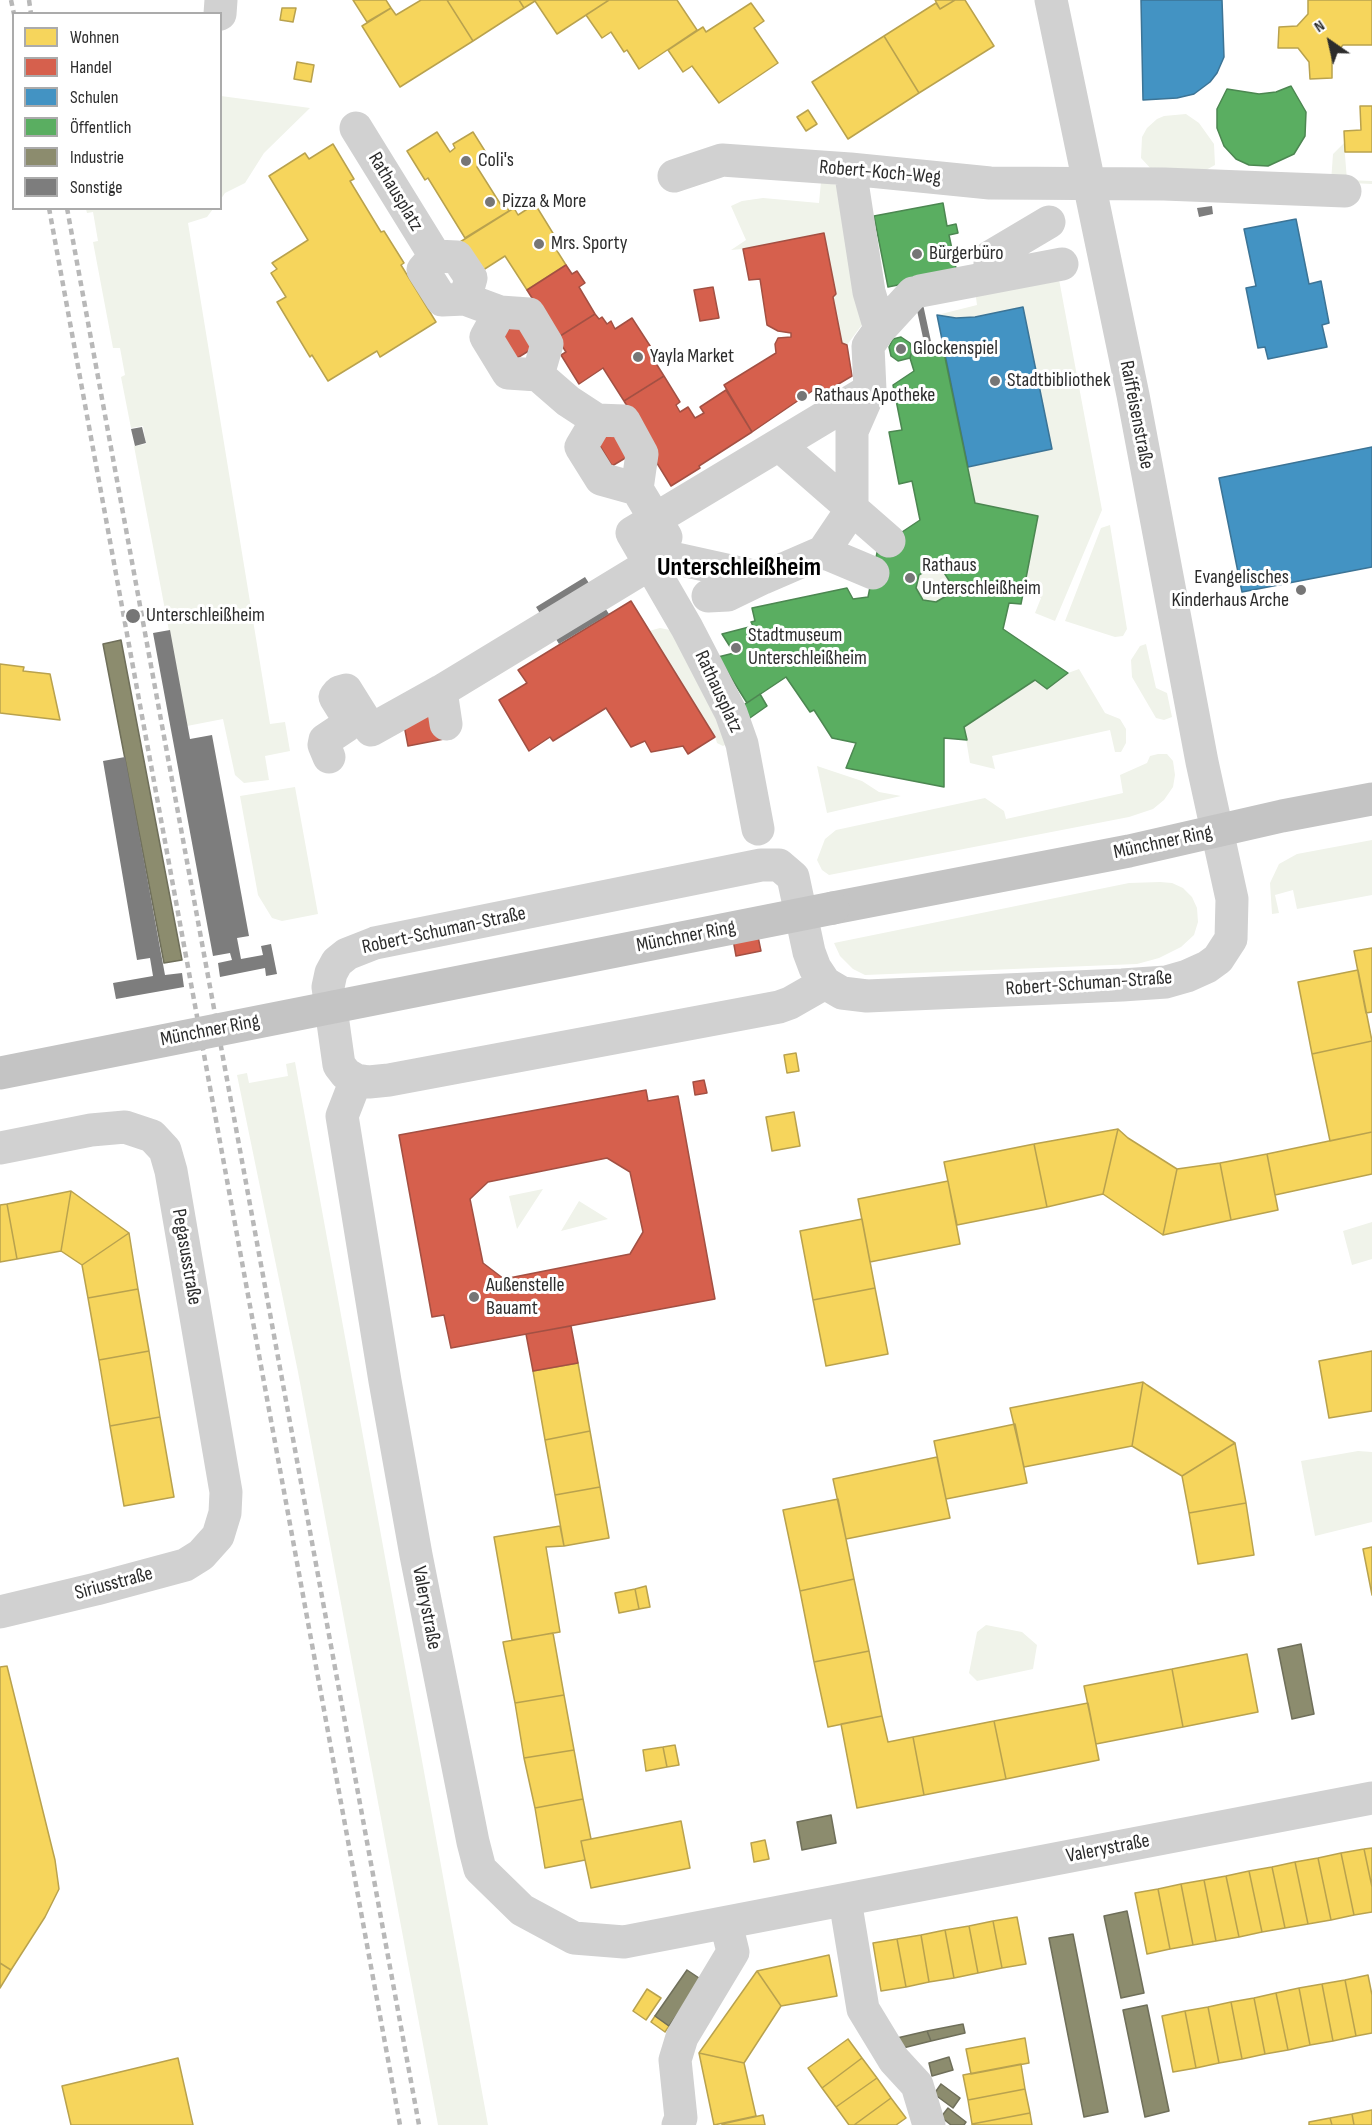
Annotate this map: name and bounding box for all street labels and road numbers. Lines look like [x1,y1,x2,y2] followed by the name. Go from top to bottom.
[362,148,428,236] street label: Rathausplatz
[818,156,942,190] street label: Robert-Koch-Weg
[1114,359,1158,471] street label: Raiffeisenstraße
[689,647,747,737] street label: Rathausplatz
[1111,821,1215,865] street label: Münchner Ring
[360,902,528,960] street label: Robert-Schuman-Straße
[634,916,738,958] street label: Münchner Ring
[1005,966,1173,1002] street label: Robert-Schuman-Straße
[158,1010,262,1052] street label: Münchner Ring
[166,1207,206,1307] street label: Pegasusstraße
[72,1562,156,1606] street label: Siriusstraße
[406,1564,446,1652] street label: Valerystraße
[1064,1829,1152,1869] street label: Valerystraße

